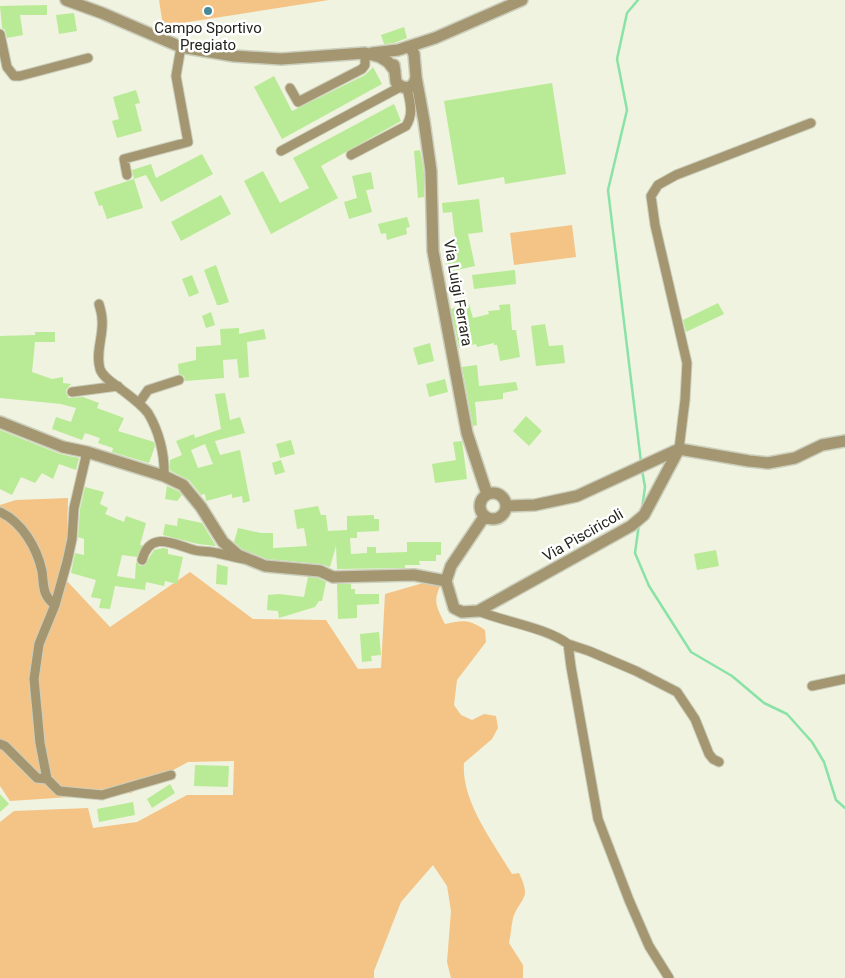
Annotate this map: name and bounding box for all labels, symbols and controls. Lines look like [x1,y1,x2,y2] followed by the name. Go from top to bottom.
[202,5,214,17] marker: Campo Sportivo Pregiato
[154,19,262,54] place label: Campo Sportivo Pregiato
[440,238,476,348] street label: Via Luigi Ferrara
[540,505,626,565] street label: Via Pisciricoli

